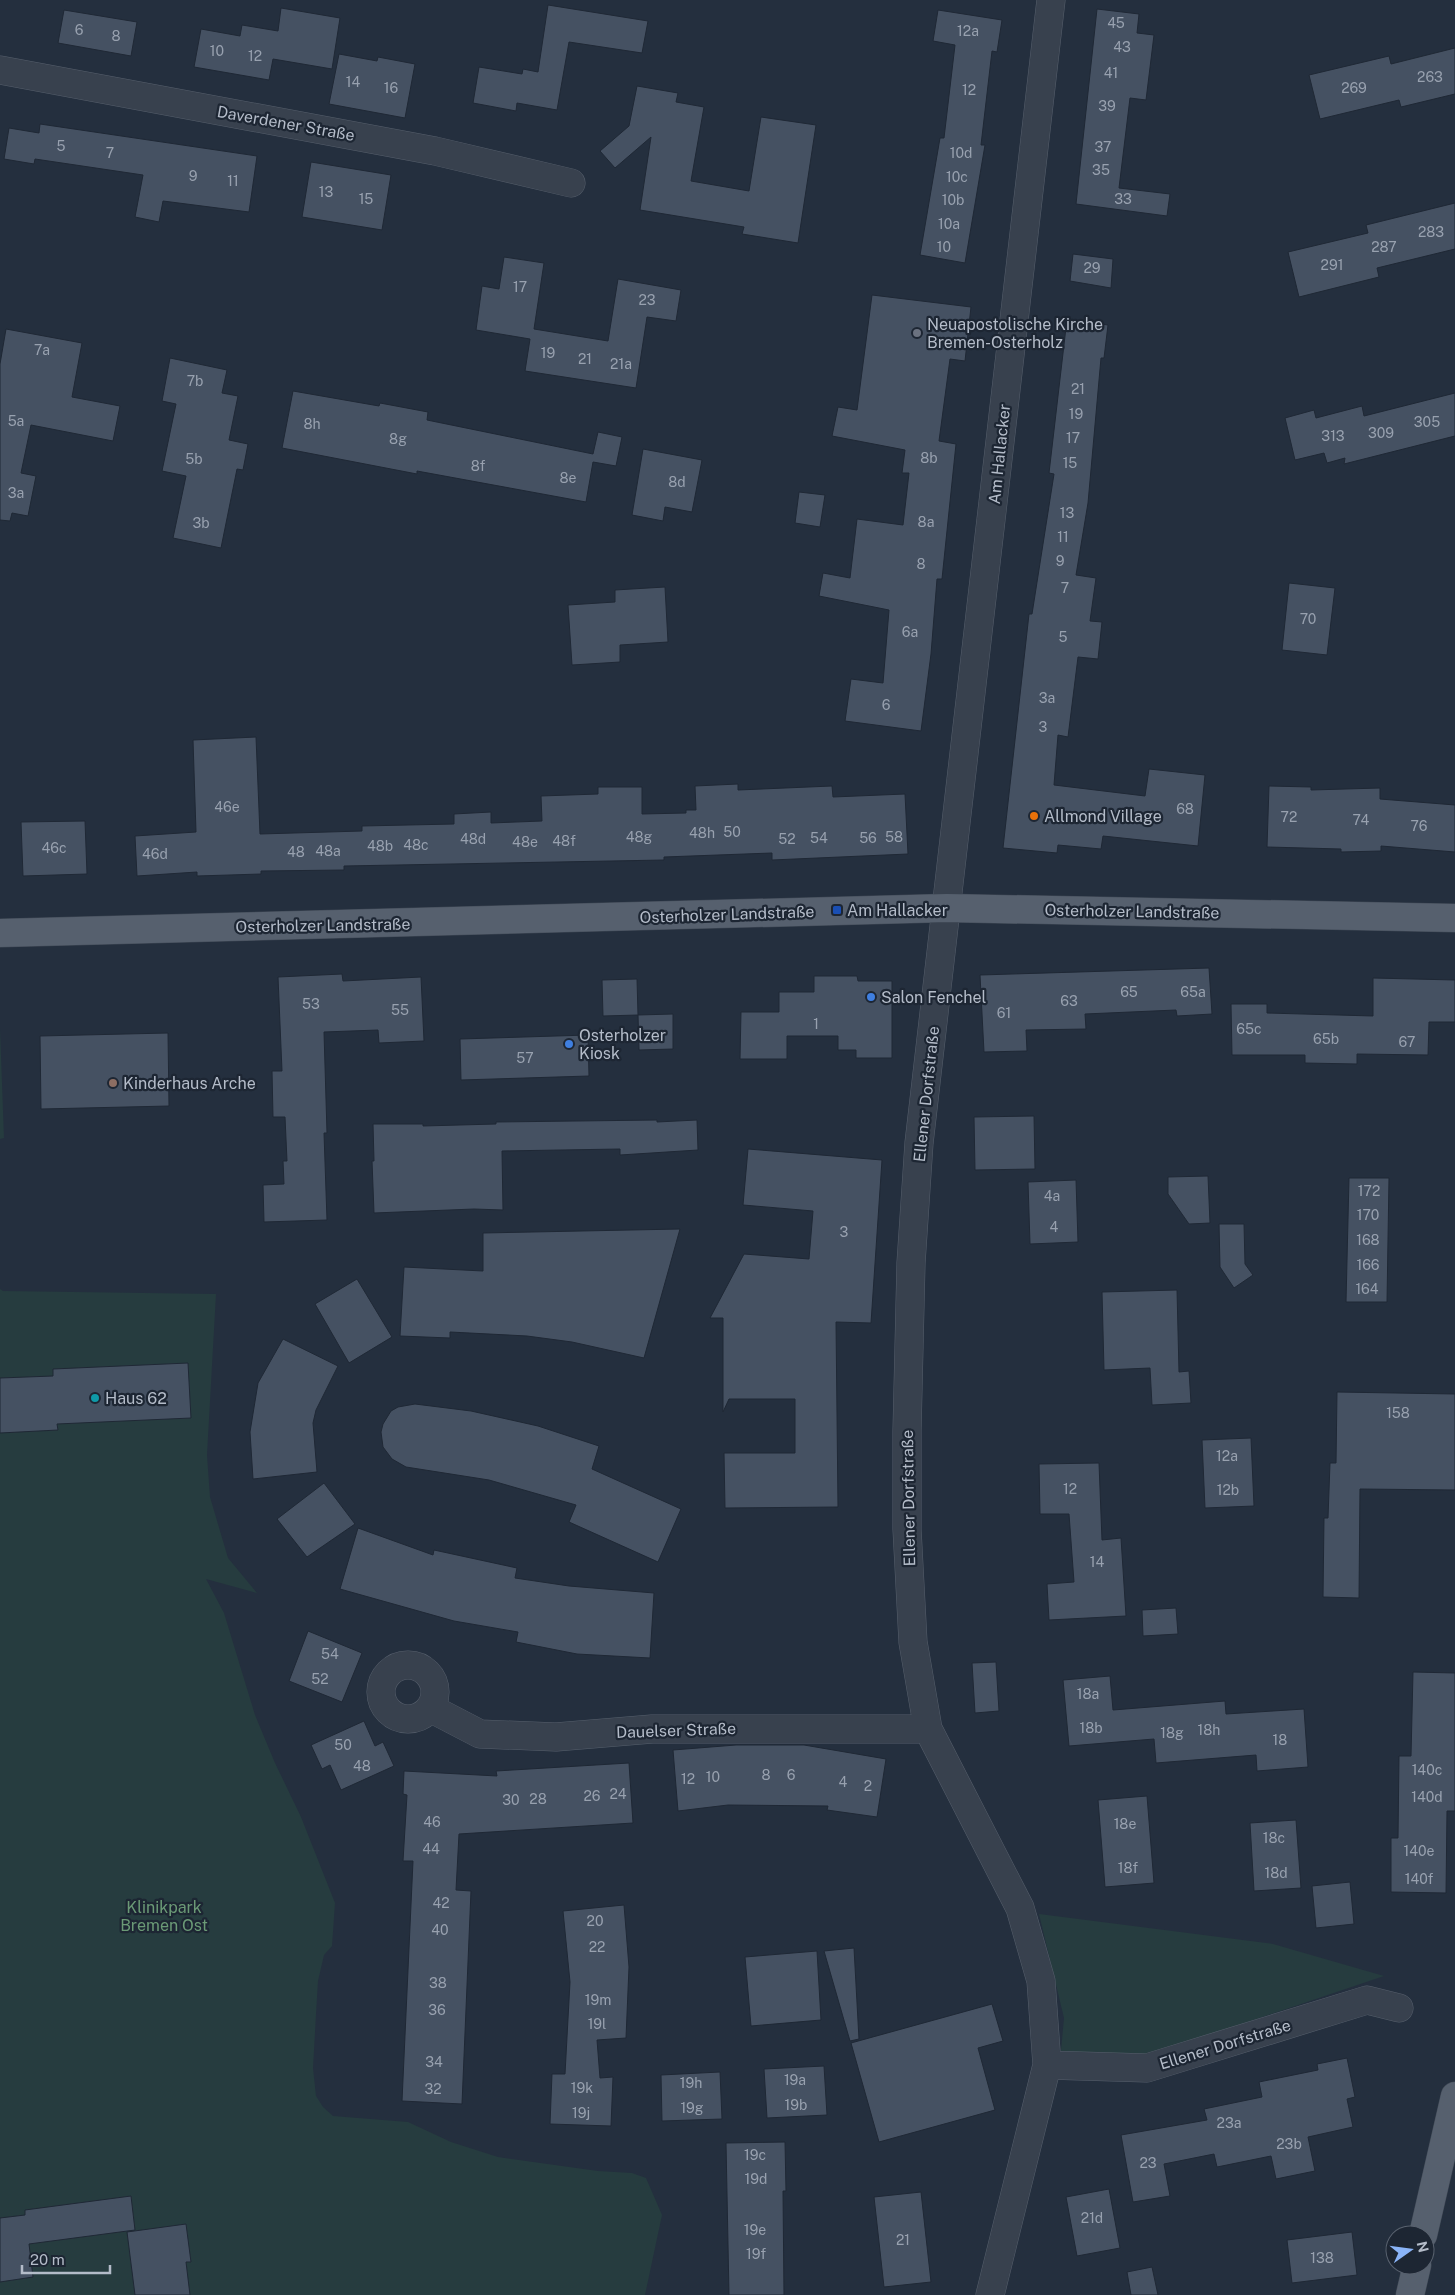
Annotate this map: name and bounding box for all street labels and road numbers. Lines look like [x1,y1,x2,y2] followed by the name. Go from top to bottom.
[215,102,356,145] street label: Daverdener Straße
[985,403,1014,505] street label: Am Hallacker
[1044,900,1220,923] street label: Osterholzer Landstraße
[639,902,815,927] street label: Osterholzer Landstraße
[235,914,411,937] street label: Osterholzer Landstraße
[910,1025,943,1163] street label: Ellener Dorfstraße
[898,1430,919,1566] street label: Ellener Dorfstraße
[616,1719,736,1742] street label: Dauelser Straße
[1157,2015,1293,2074] street label: Ellener Dorfstraße

